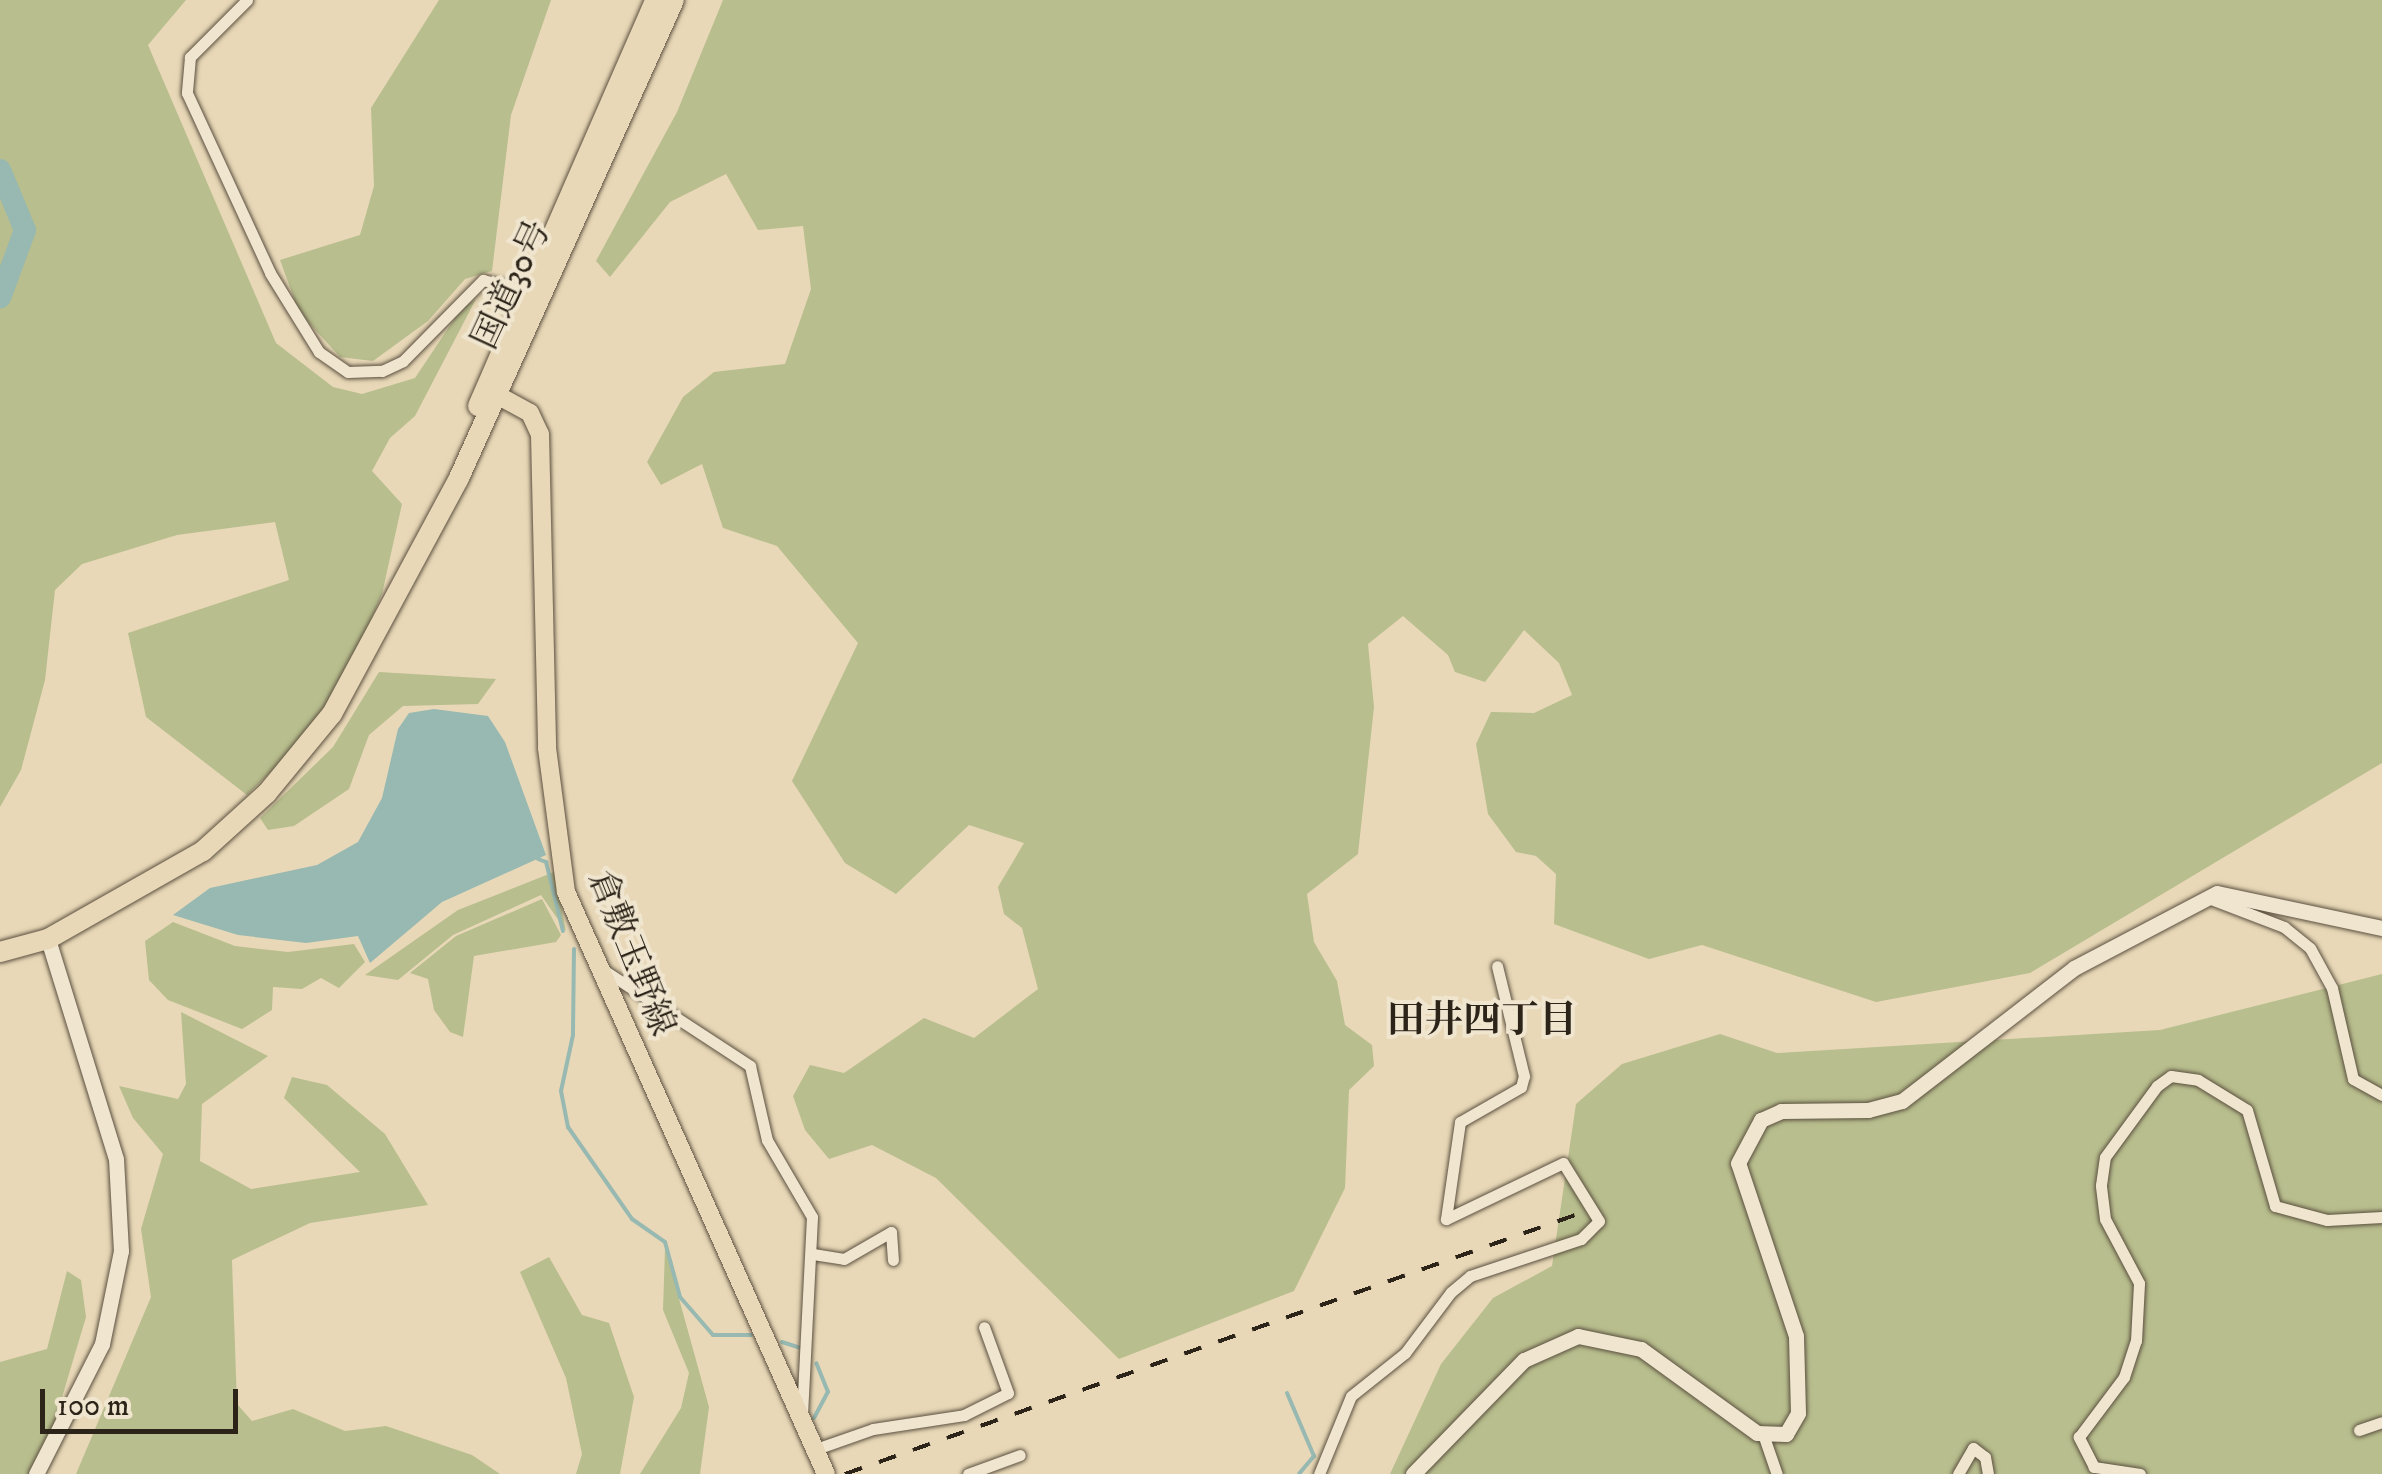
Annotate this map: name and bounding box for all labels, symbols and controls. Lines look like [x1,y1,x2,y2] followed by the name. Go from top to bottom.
[464,214,560,356] street label: 国道30号
[579,864,683,1042] street label: 倉敷玉野線
[1387,999,1577,1045] district label: 田井四丁目
[45,1369,242,1431] scale bar
[57,1388,129,1425] text: 100 m

